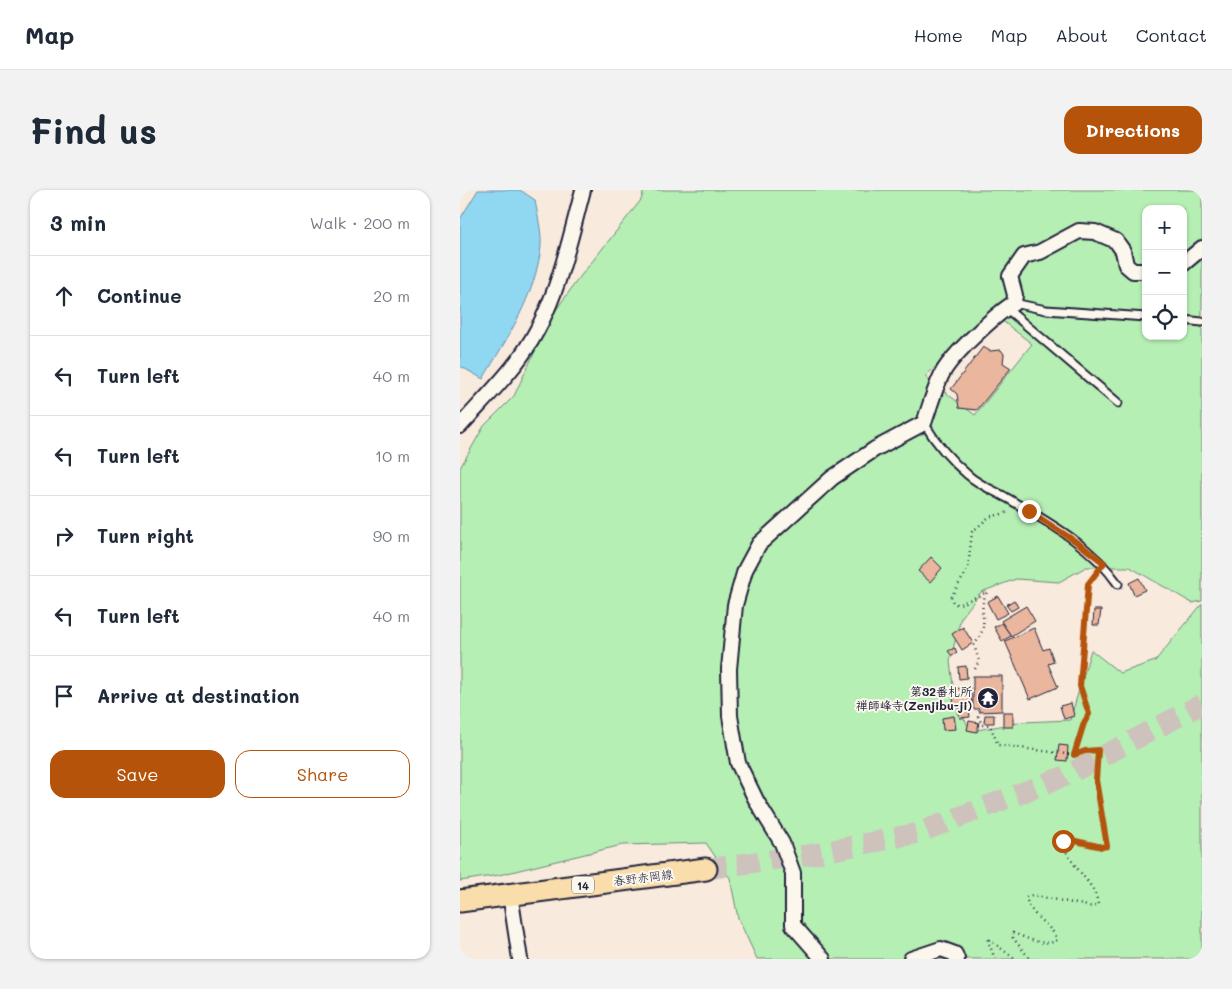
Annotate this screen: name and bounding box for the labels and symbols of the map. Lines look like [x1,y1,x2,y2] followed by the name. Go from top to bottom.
[1018,500,1041,523] route end
[856,683,973,713] place label: 第32番札所 禅師峰寺(Zenjibu-ji)
[976,686,1000,710] temple icon: 第32番札所 禅師峰寺(Zenjibu-ji)
[1052,830,1075,853] route start
[612,865,674,889] street label: 春野赤岡線
[572,876,594,894] road number: 14

